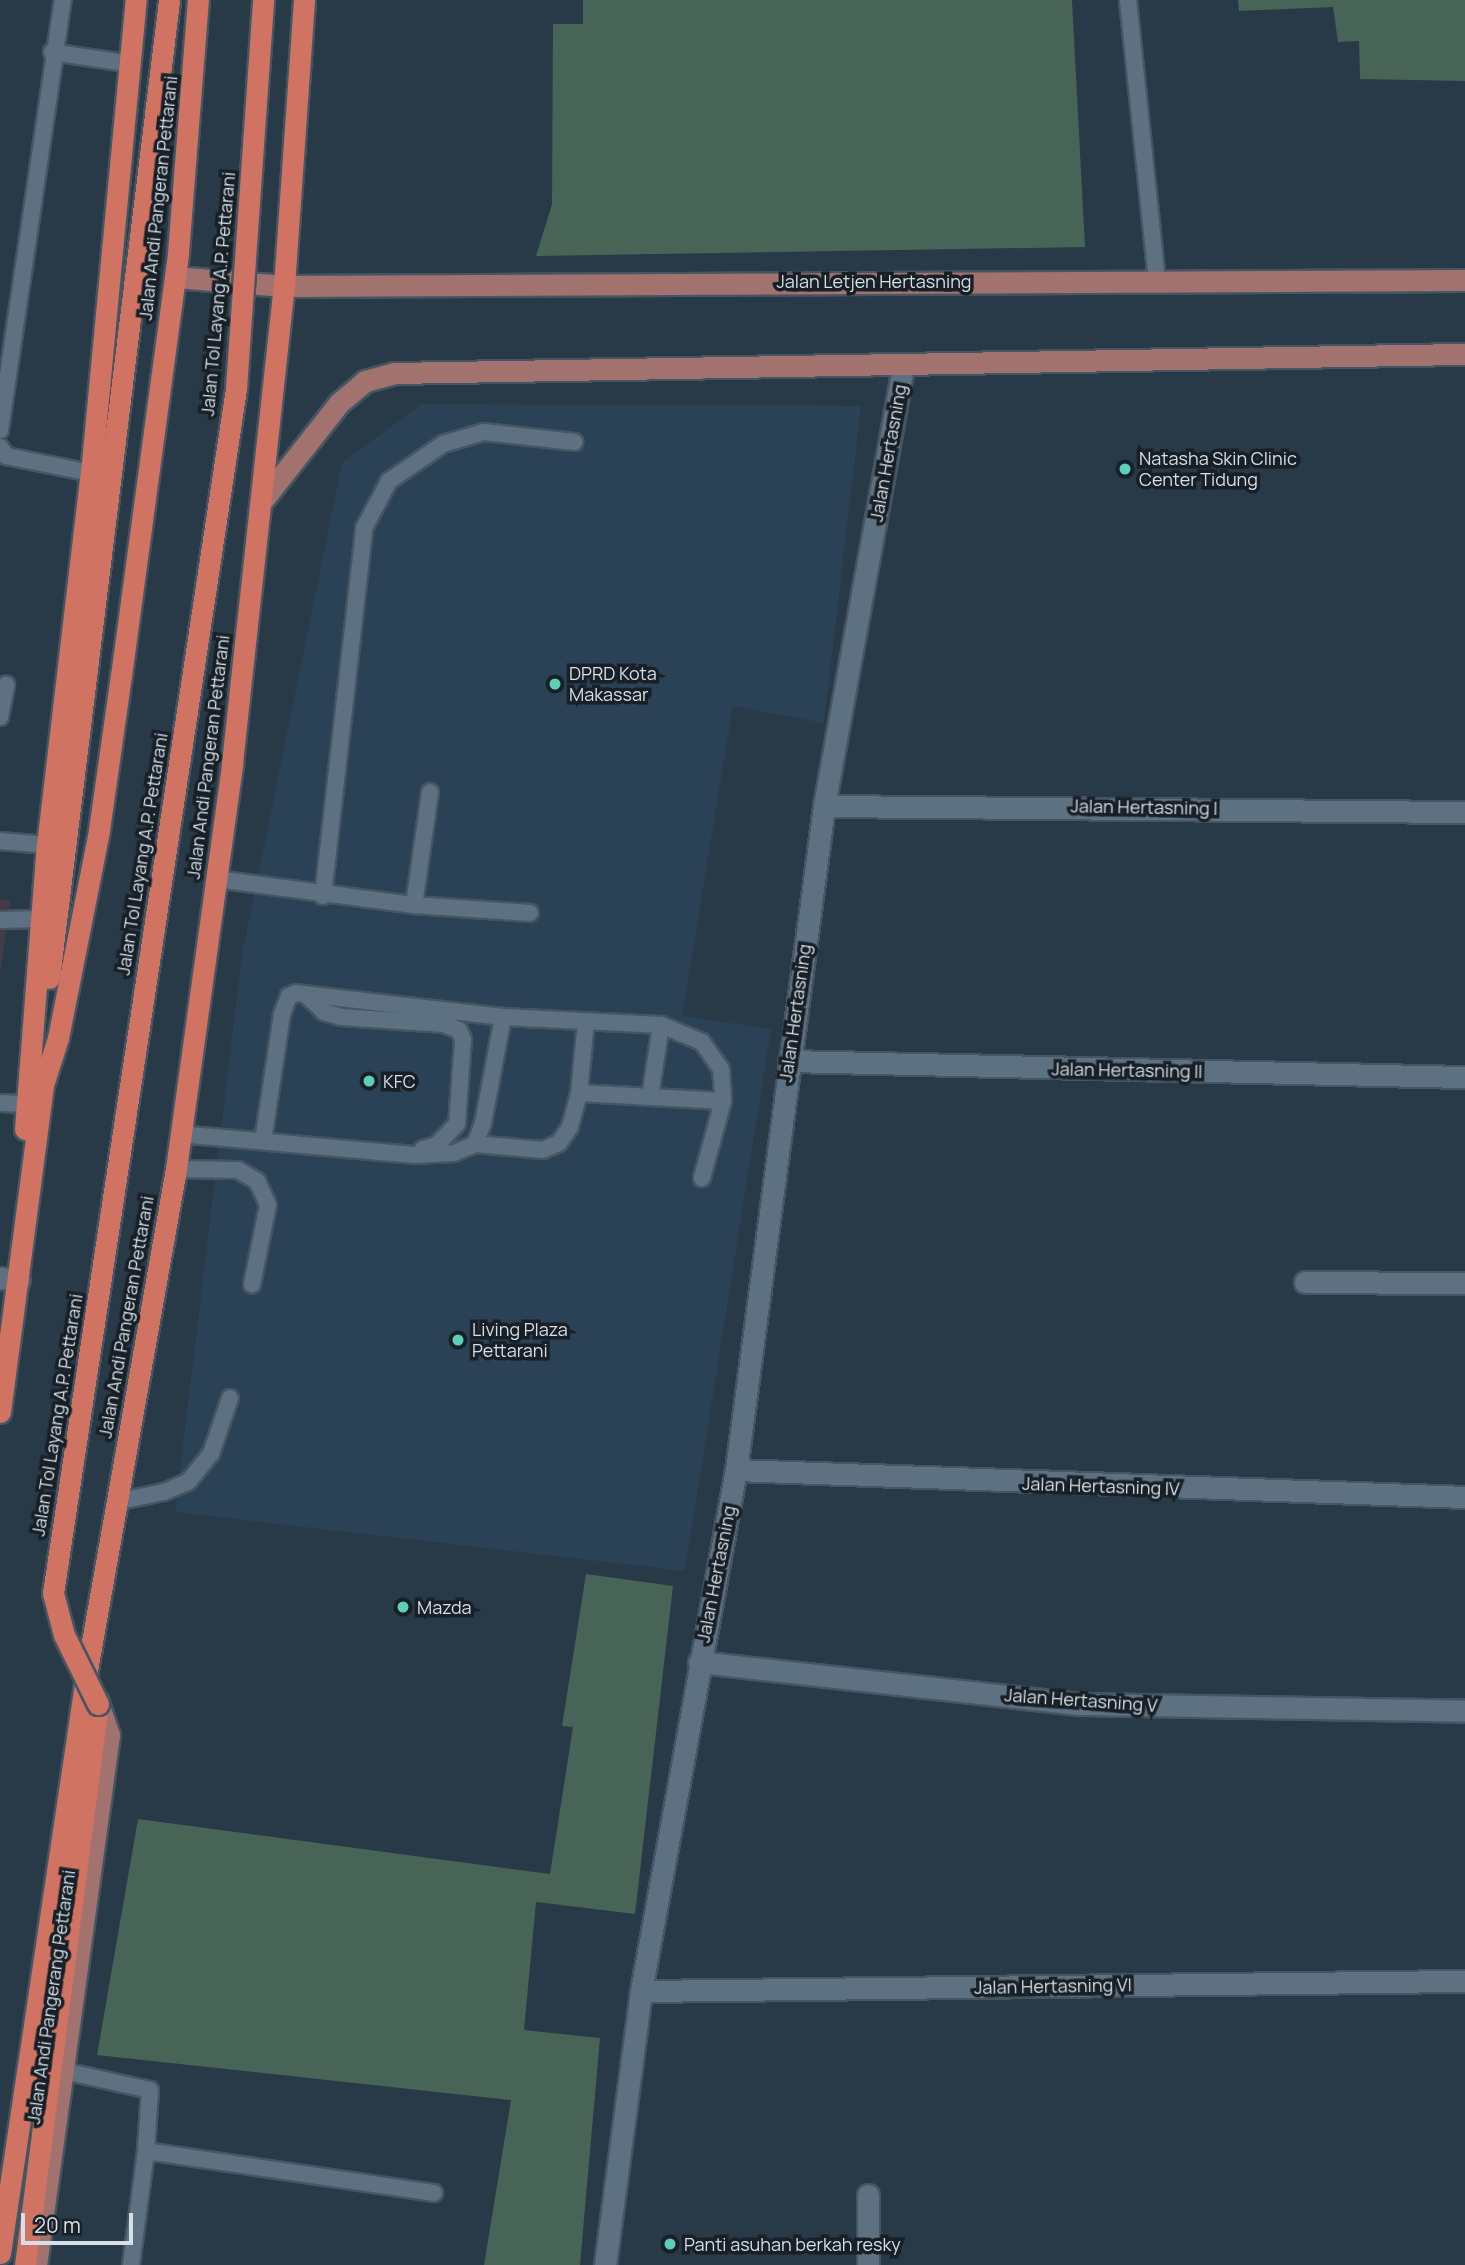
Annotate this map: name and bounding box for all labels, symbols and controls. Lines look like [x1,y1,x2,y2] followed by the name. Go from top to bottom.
[134,75,182,321] street label: Jalan Andi Pangeran Pettarani
[197,171,239,417] street label: Jalan Tol Layang A.P. Pettarani
[776,270,972,292] street label: Jalan Letjen Hertasning
[865,383,911,523] street label: Jalan Hertasning
[1139,448,1297,490] place label: Natasha Skin Clinic Center Tidung
[1117,461,1133,477] marker: Natasha Skin Clinic Center Tidung
[182,634,234,880] street label: Jalan Andi Pangeran Pettarani
[569,663,657,706] place label: DPRD Kota Makassar
[547,676,563,692] marker: DPRD Kota Makassar
[112,731,172,977] street label: Jalan Tol Layang A.P. Pettarani
[1070,795,1218,819] street label: Jalan Hertasning I
[775,943,815,1083] street label: Jalan Hertasning
[1051,1058,1203,1082] street label: Jalan Hertasning II
[383,1070,416,1092] place label: KFC
[361,1073,377,1089] marker: KFC
[94,1194,158,1440] street label: Jalan Andi Pangeran Pettarani
[27,1292,87,1538] street label: Jalan Tol Layang A.P. Pettarani
[472,1319,568,1362] place label: Living Plaza Pettarani
[450,1332,466,1348] marker: Living Plaza Pettarani
[1022,1472,1180,1500] street label: Jalan Hertasning IV
[692,1504,740,1644] street label: Jalan Hertasning
[417,1596,472,1618] place label: Mazda
[395,1599,411,1615] marker: Mazda
[1004,1684,1158,1716] street label: Jalan Hertasning V
[22,1869,80,2125] street label: Jalan Andi Pangerang Pettarani
[974,1974,1132,1998] street label: Jalan Hertasning VI
[24,2198,136,2242] scale bar
[34,2211,81,2239] text: 20 m
[684,2233,901,2255] place label: Panti asuhan berkah resky
[662,2236,678,2252] marker: Panti asuhan berkah resky

